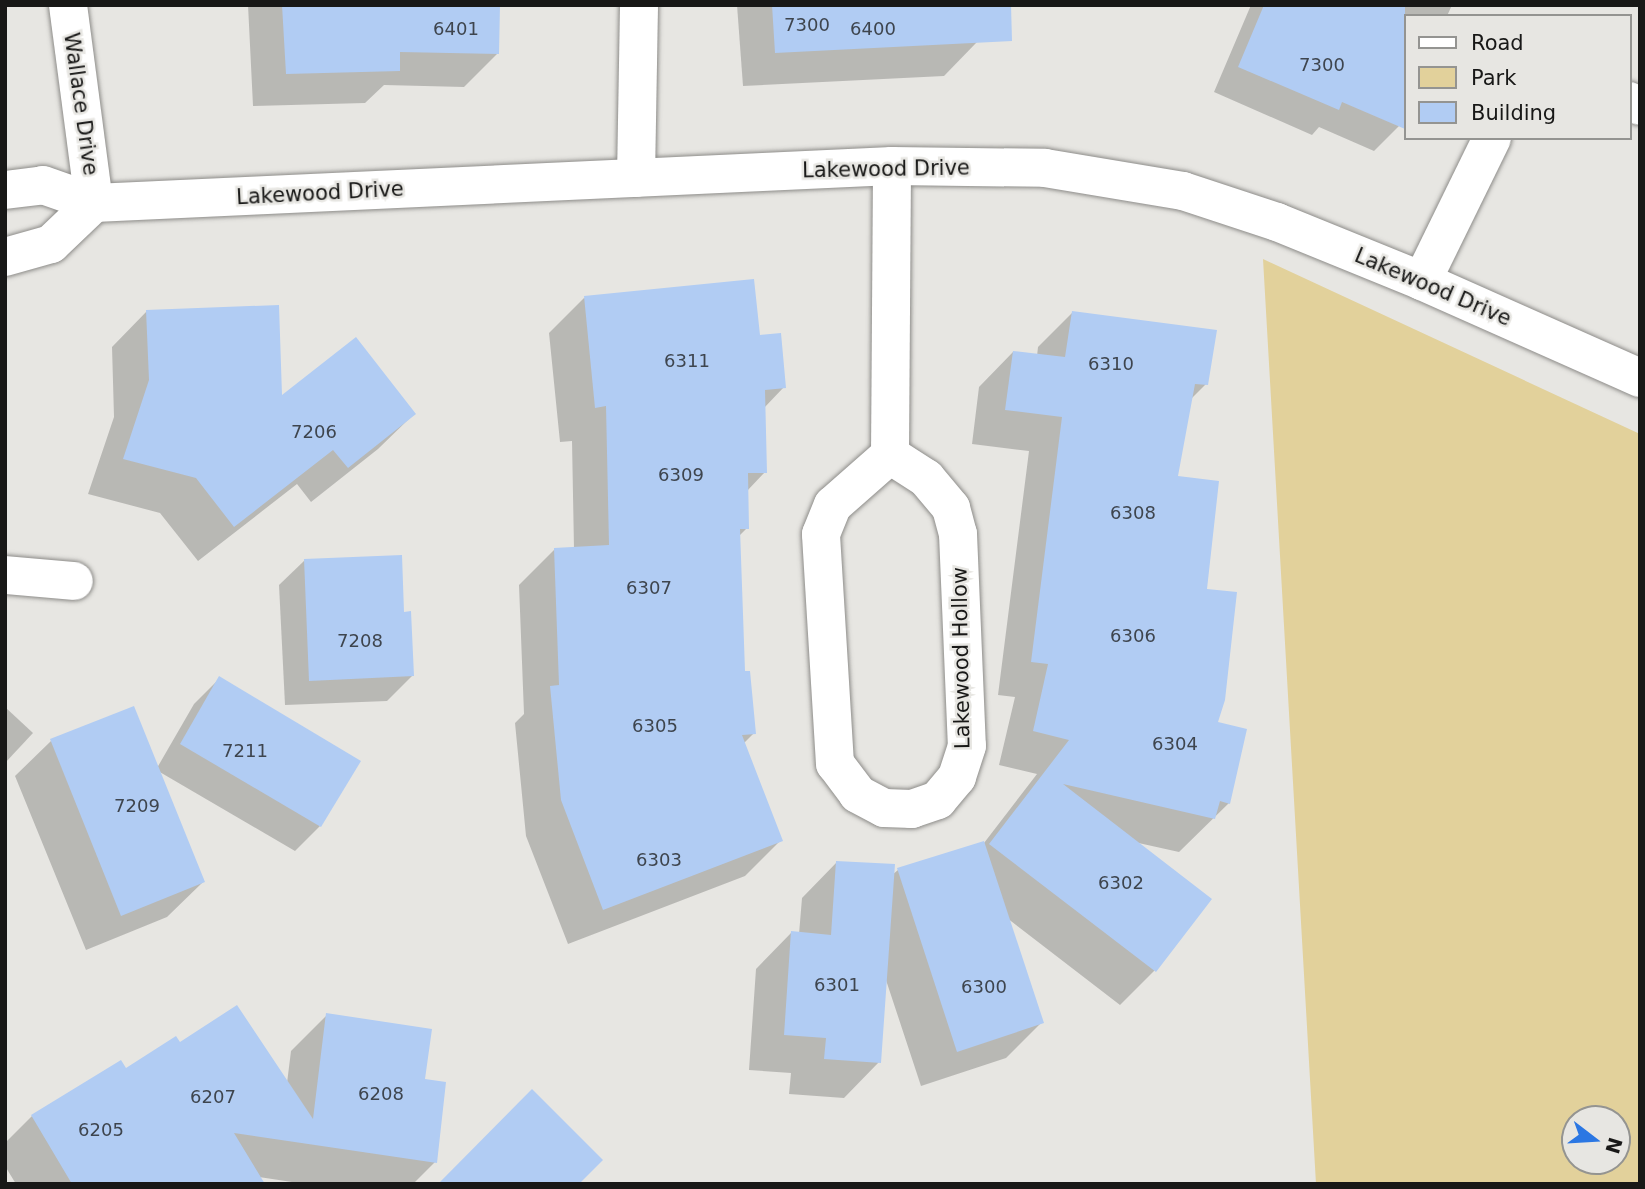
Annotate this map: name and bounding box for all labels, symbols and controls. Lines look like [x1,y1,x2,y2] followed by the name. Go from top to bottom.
[784,14,830,36] house number: 7300
[1404,14,1631,140] legend
[433,18,479,40] house number: 6401
[850,18,896,40] house number: 6400
[59,31,103,177] street label: Wallace Drive
[1471,31,1524,55] text: Road
[1299,54,1345,76] house number: 7300
[1471,66,1516,90] text: Park
[1471,101,1556,125] text: Building
[802,155,970,183] street label: Lakewood Drive
[236,176,404,210] street label: Lakewood Drive
[1351,243,1515,331] street label: Lakewood Drive
[664,350,710,372] house number: 6311
[1088,353,1134,375] house number: 6310
[291,421,337,443] house number: 7206
[658,464,704,486] house number: 6309
[1110,502,1156,524] house number: 6308
[947,567,975,749] street label: Lakewood Hollow
[626,577,672,599] house number: 6307
[1110,625,1156,647] house number: 6306
[337,630,383,652] house number: 7208
[632,715,678,737] house number: 6305
[1152,733,1198,755] house number: 6304
[222,740,268,762] house number: 7211
[114,795,160,817] house number: 7209
[636,849,682,871] house number: 6303
[1098,872,1144,894] house number: 6302
[814,974,860,996] house number: 6301
[961,976,1007,998] house number: 6300
[358,1083,404,1105] house number: 6208
[190,1086,236,1108] house number: 6207
[1561,1105,1631,1175] north arrow
[78,1119,124,1141] house number: 6205
[1601,1135,1627,1156] text: N

